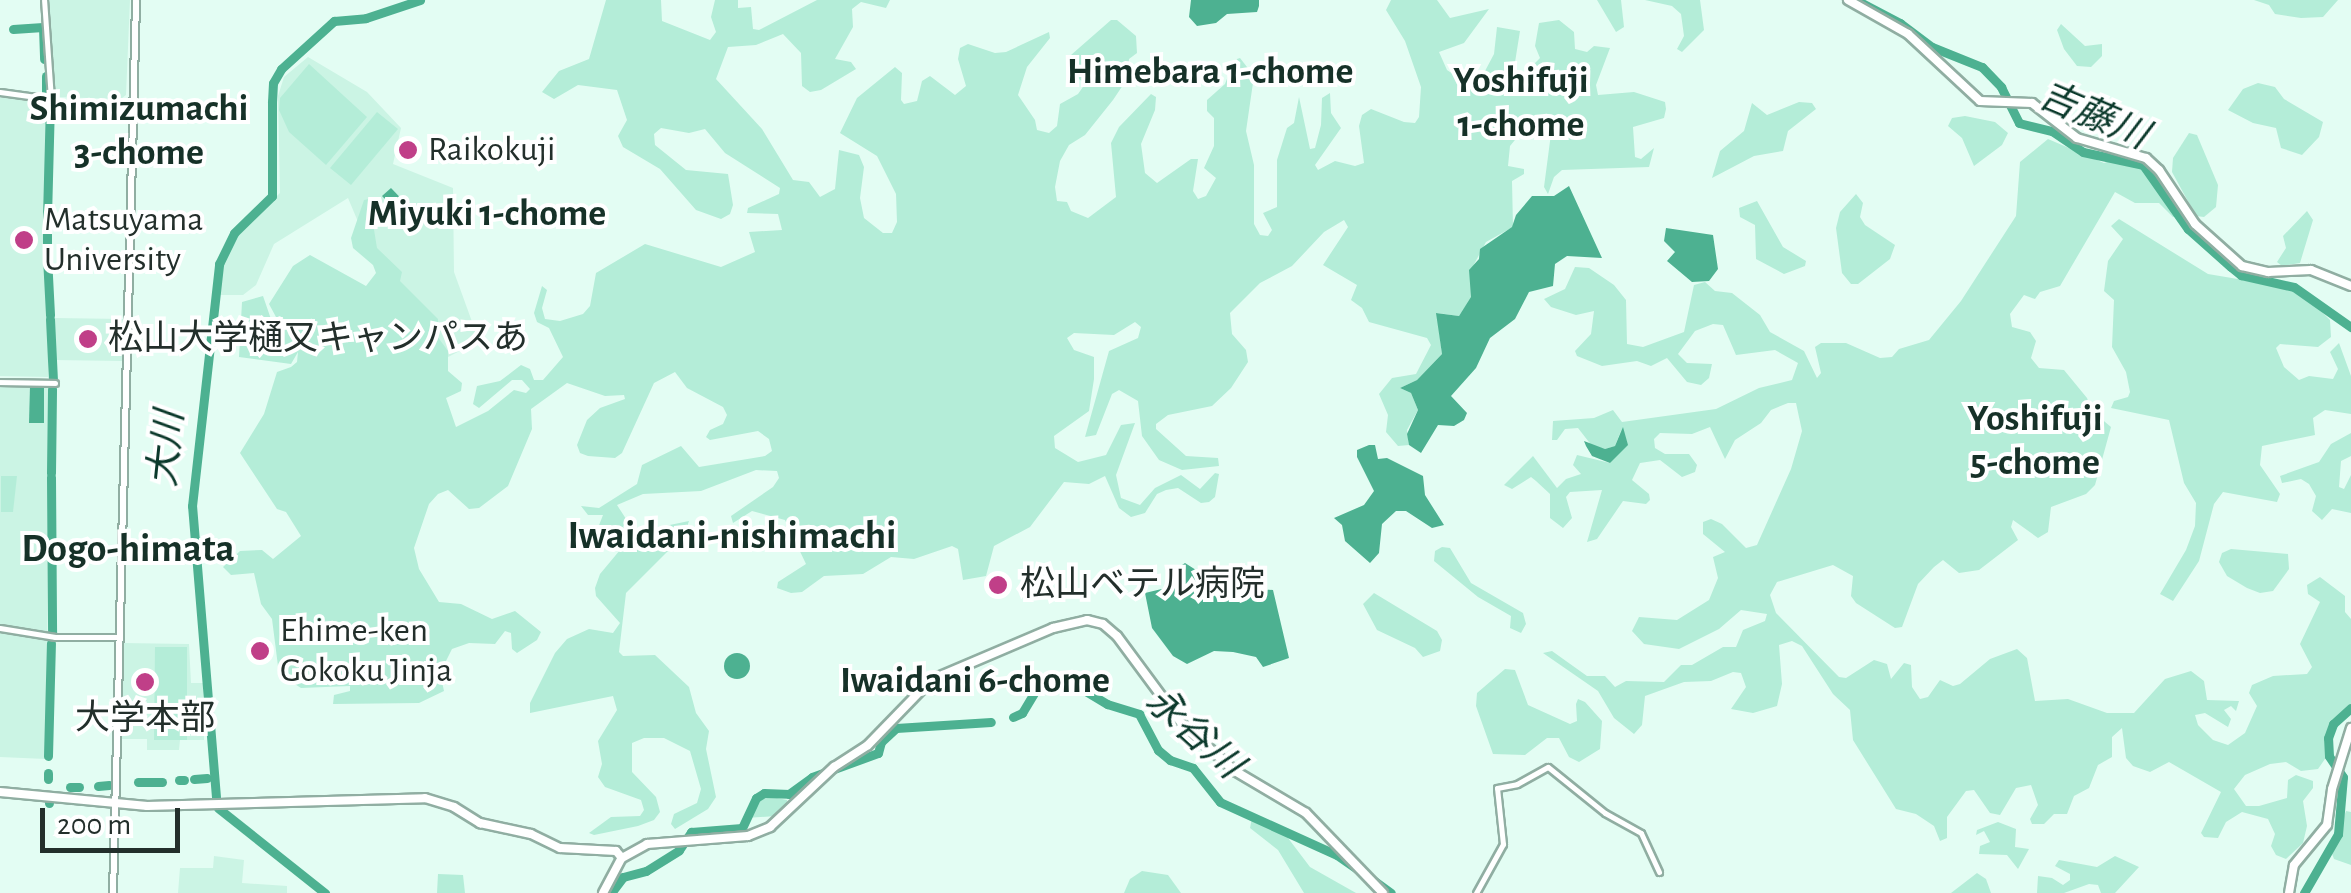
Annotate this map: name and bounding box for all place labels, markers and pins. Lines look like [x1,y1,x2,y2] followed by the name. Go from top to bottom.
[428,129,556,171] place label: Raikokuji
[397,139,419,161] marker: Raikokuji
[44,199,203,281] place label: Matsuyama University
[13,229,35,251] marker: Matsuyama University
[108,318,528,360] place label: 松山大学樋又キャンパスあ
[77,328,99,350] marker: 松山大学樋又キャンパスあ
[1020,564,1265,606] place label: 松山ベテル病院
[985,572,1011,598] marker: 松山ベテル病院
[280,610,452,692] place label: Ehime-ken Gokoku Jinja
[249,640,271,662] marker: Ehime-ken Gokoku Jinja
[134,671,156,693] marker: 大学本部
[75,698,215,740] place label: 大学本部

